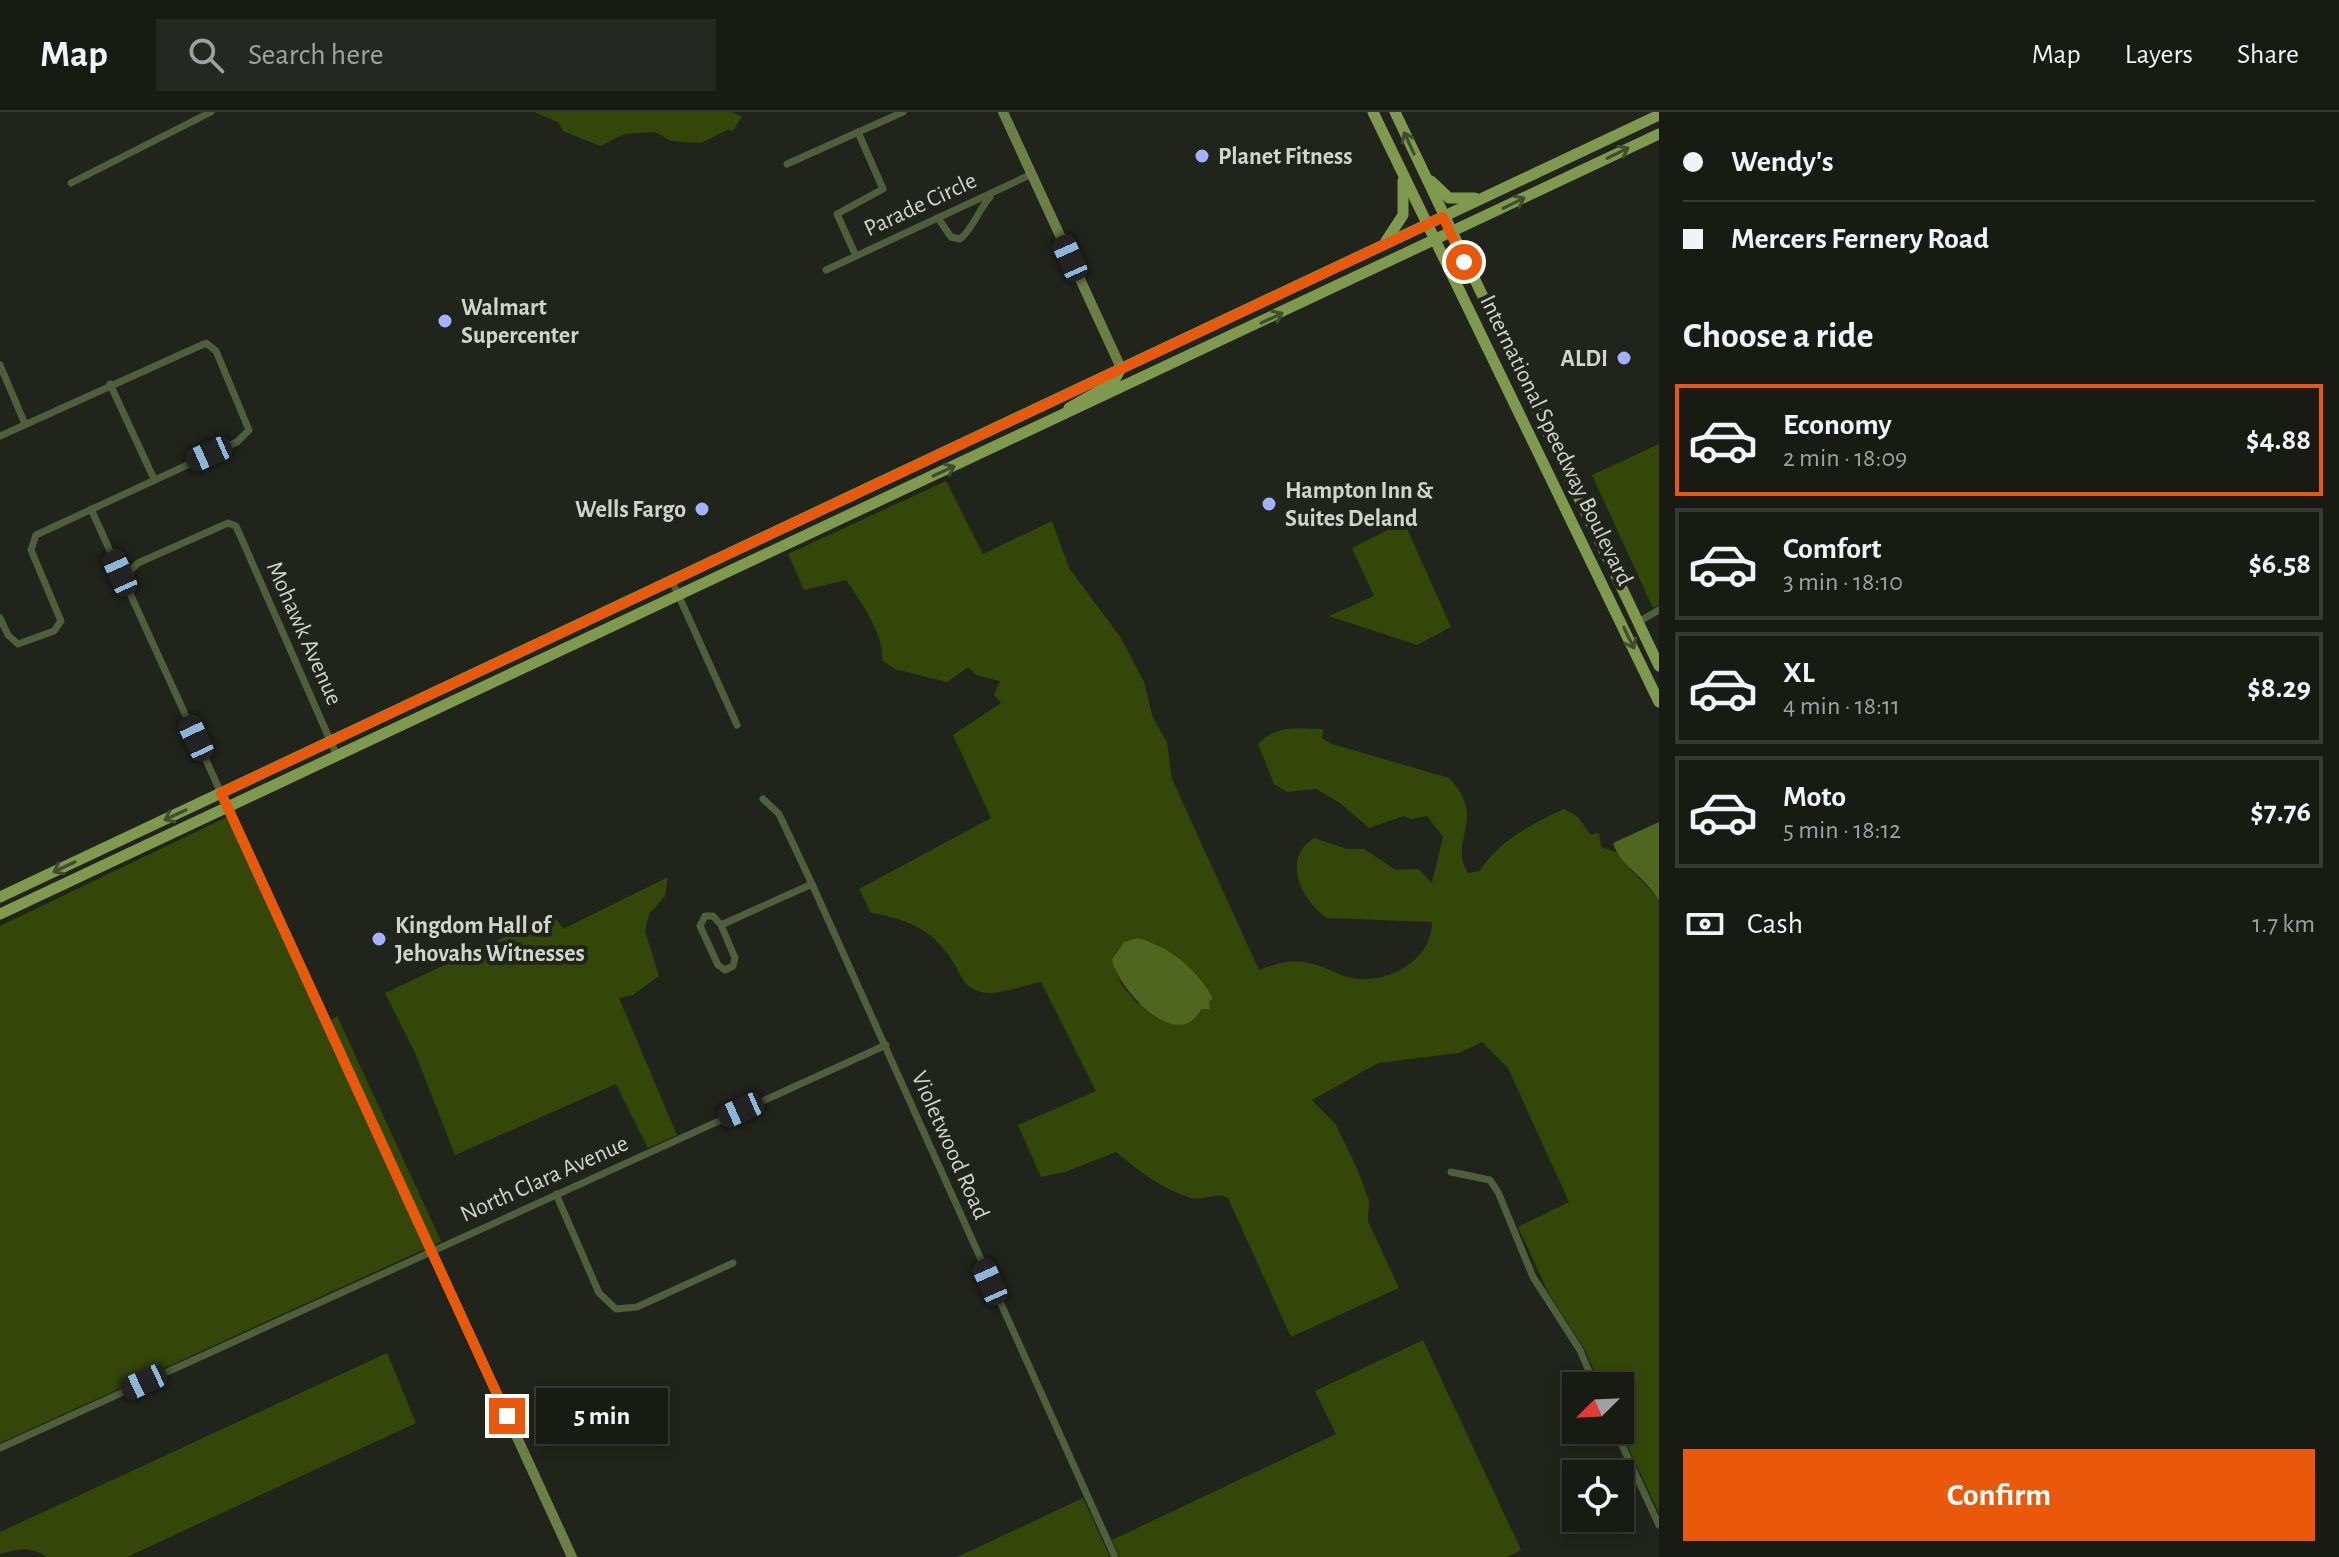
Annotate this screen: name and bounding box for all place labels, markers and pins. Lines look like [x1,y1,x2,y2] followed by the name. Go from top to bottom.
[1218,145,1353,169] place label: Planet Fitness
[1193,147,1211,165] marker: Planet Fitness
[461,296,579,348] place label: Walmart Supercenter
[436,312,454,330] marker: Walmart Supercenter
[1561,347,1608,371] place label: ALDI
[1615,349,1633,367] marker: ALDI
[1285,479,1433,531] place label: Hampton Inn & Suites Deland
[1260,495,1278,513] marker: Hampton Inn & Suites Deland
[575,498,686,522] place label: Wells Fargo
[693,500,711,518] marker: Wells Fargo
[395,914,585,966] place label: Kingdom Hall of Jehovahs Witnesses
[370,930,388,948] marker: Kingdom Hall of Jehovahs Witnesses

